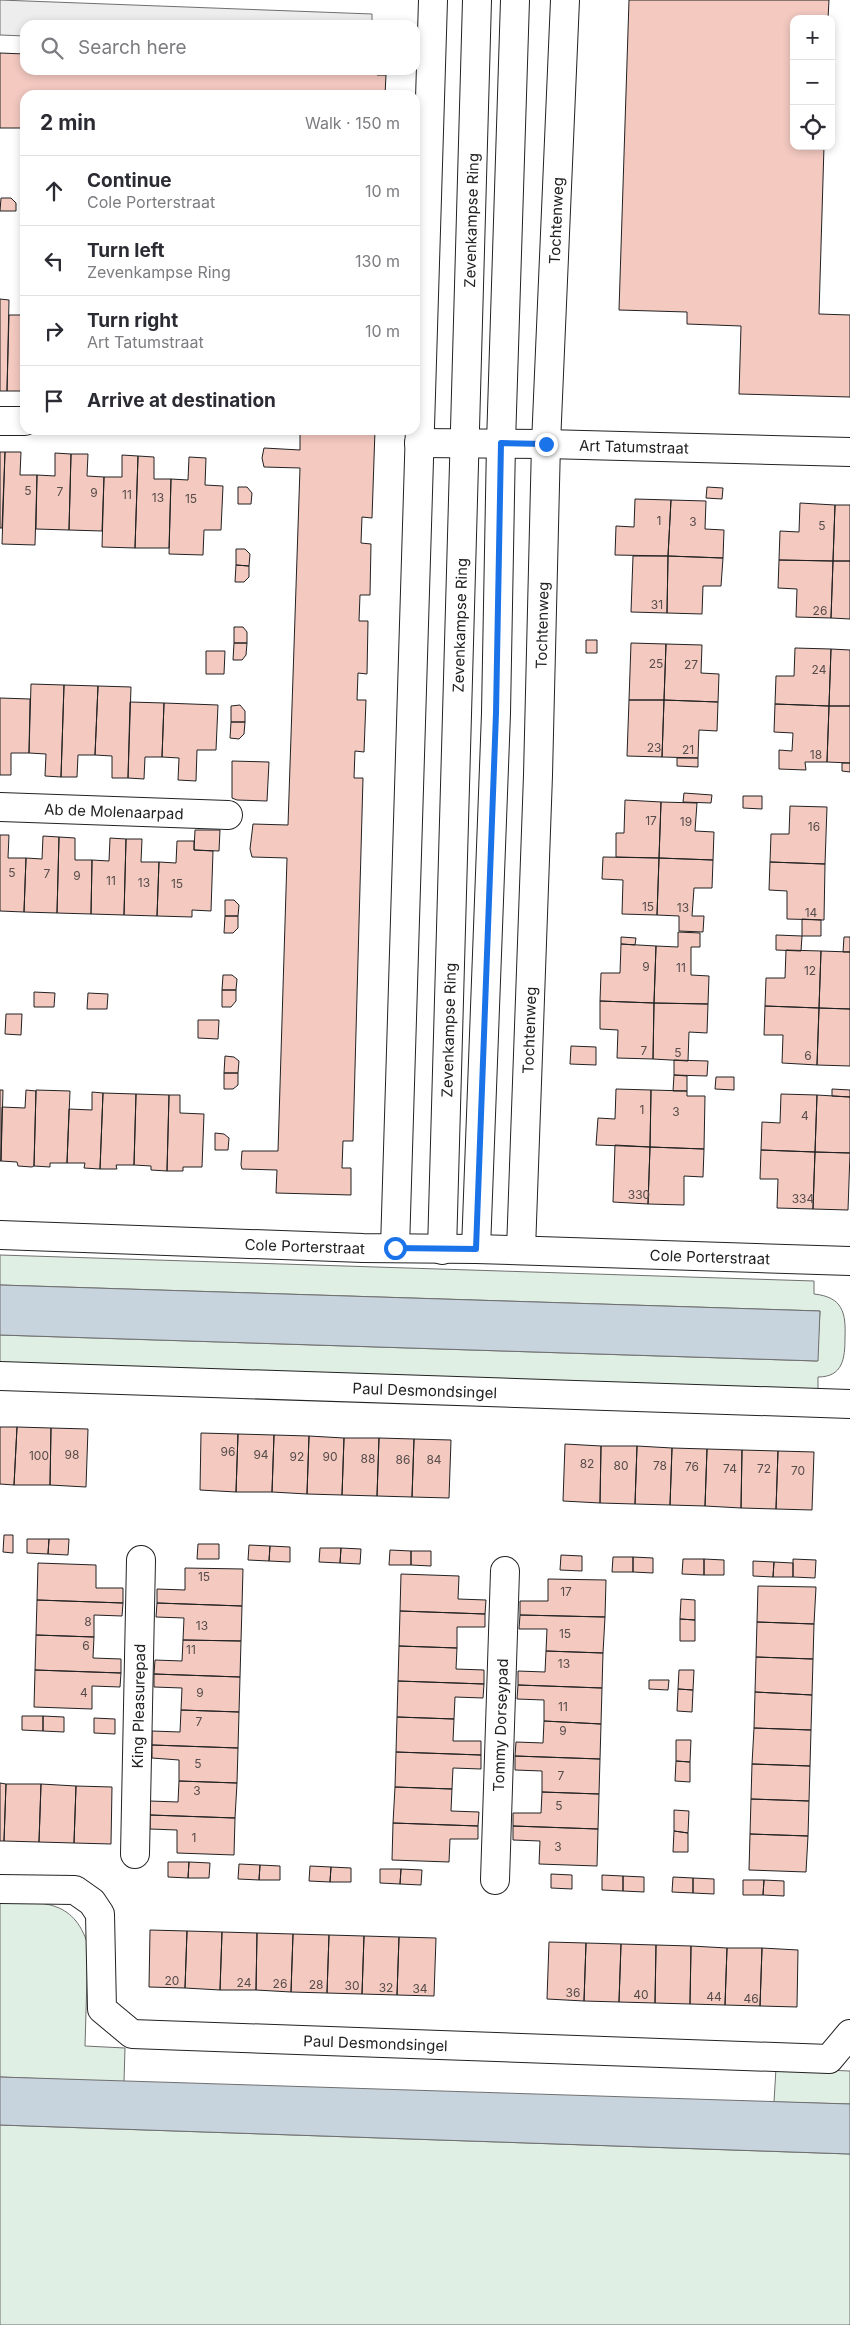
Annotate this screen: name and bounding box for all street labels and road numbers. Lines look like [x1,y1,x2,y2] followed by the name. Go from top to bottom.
[459,153,482,288] street label: Zevenkampse Ring
[544,177,567,265] street label: Tochtenweg
[579,435,689,457] street label: Art Tatumstraat
[448,558,471,693] street label: Zevenkampse Ring
[531,581,552,669] street label: Tochtenweg
[44,799,184,823] street label: Ab de Molenaarpad
[437,962,460,1098] street label: Zevenkampse Ring
[518,986,540,1074] street label: Tochtenweg
[244,1234,365,1258] street label: Cole Porterstraat
[649,1245,770,1268] street label: Cole Porterstraat
[352,1378,497,1402] street label: Paul Desmondsingel
[127,1643,149,1769] street label: King Pleasurepad
[488,1658,512,1792] street label: Tommy Dorseypad
[303,2031,448,2055] street label: Paul Desmondsingel

